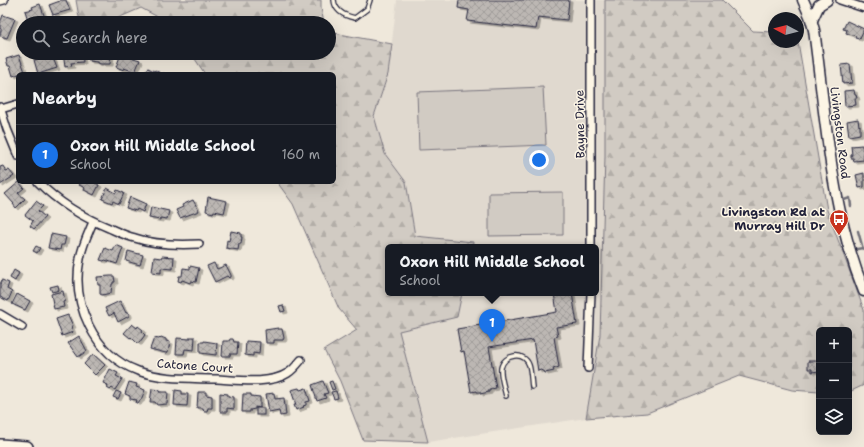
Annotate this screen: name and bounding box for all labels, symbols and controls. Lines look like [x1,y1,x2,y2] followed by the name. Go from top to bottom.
[768,12,804,48] north arrow
[16,16,336,60] search box
[30,27,52,49] icon: search
[62,28,148,48] text: Search here
[826,86,854,181] street label: Livingston Road
[32,87,97,109] text: Nearby
[571,89,589,158] street label: Bayne Drive
[70,136,255,156] text: Oxon Hill Middle School
[42,146,48,163] text: 1
[282,146,320,163] text: 160 m
[529,150,549,170] your location
[70,156,111,173] text: School
[722,204,826,234] place label: Livingston Rd at Murray Hill Dr
[828,208,850,236] bus stop icon: Livingston Rd at Murray Hill Dr
[385,244,599,296] popup
[399,252,585,272] text: Oxon Hill Middle School
[399,272,440,289] text: School
[479,309,505,342] pin: 1
[816,327,852,435] map controls
[816,327,852,363] button: +
[156,355,234,377] street label: Catone Court
[816,363,852,399] button: −
[816,399,852,435] button: layers

